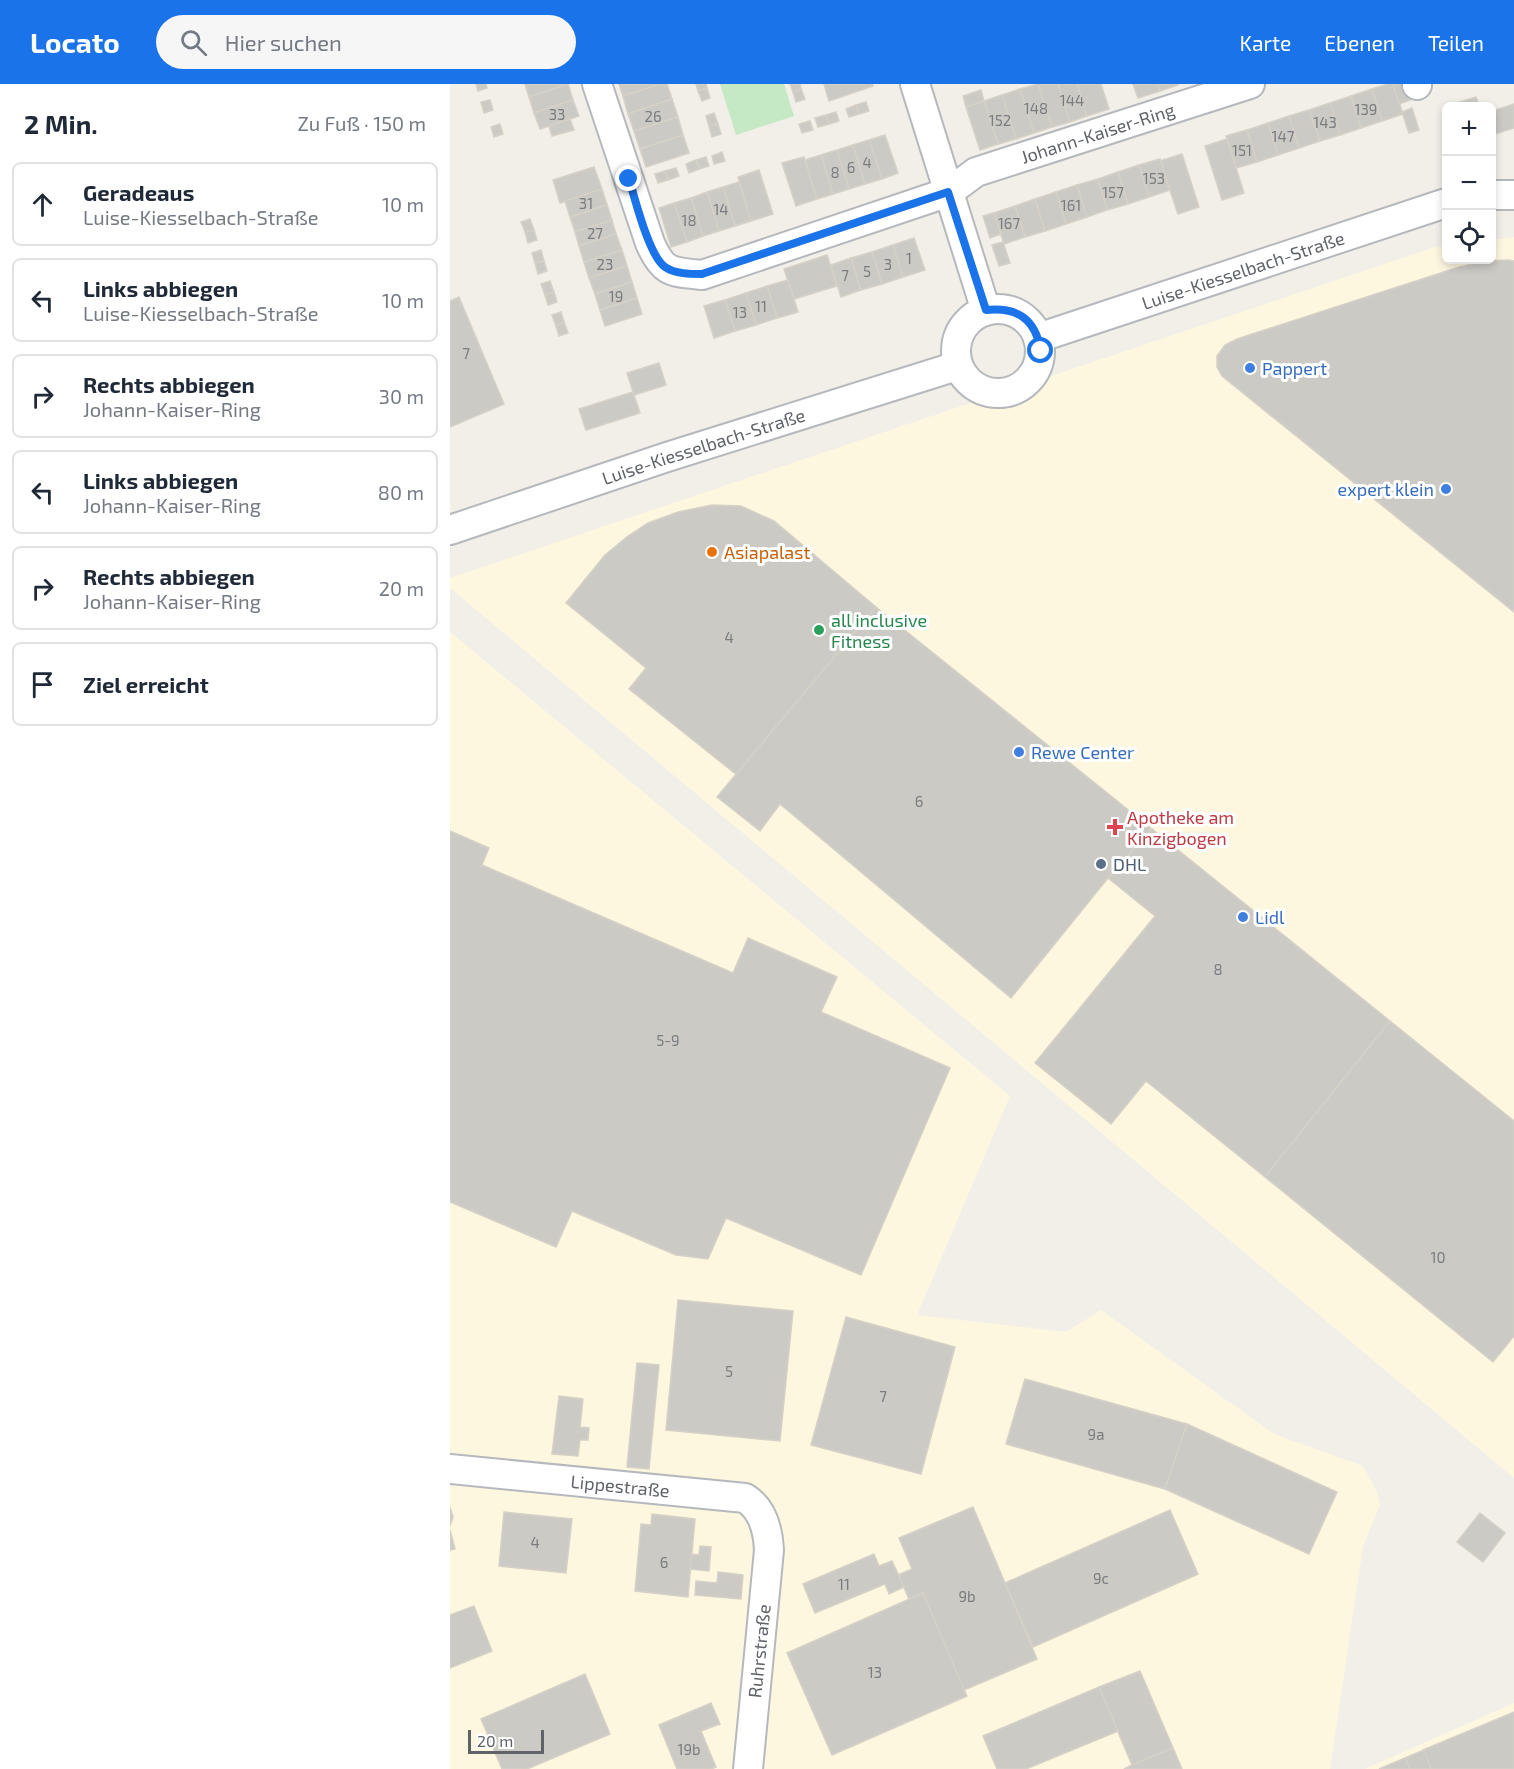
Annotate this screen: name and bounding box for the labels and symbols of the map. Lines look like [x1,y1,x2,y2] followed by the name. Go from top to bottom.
[1060,91,1084,109] house number: 144
[1018,98,1177,168] street label: Johann-Kaiser-Ring
[1024,99,1048,117] house number: 148
[1355,100,1377,118] house number: 139
[549,105,565,123] house number: 33
[644,107,662,125] house number: 26
[989,111,1011,129] house number: 152
[1313,113,1337,131] house number: 143
[1272,127,1295,145] house number: 147
[1232,141,1252,159] house number: 151
[862,153,872,171] house number: 4
[847,158,855,176] house number: 6
[830,163,840,181] house number: 8
[615,165,641,191] route end
[1143,169,1165,187] house number: 153
[1102,183,1124,201] house number: 157
[579,194,593,212] house number: 31
[1061,196,1081,214] house number: 161
[713,200,729,218] house number: 14
[681,211,697,229] house number: 18
[998,214,1020,232] house number: 167
[587,224,603,242] house number: 27
[1139,226,1347,314] street label: Luise-Kiesselbach-Straße
[906,249,912,267] house number: 1
[597,255,613,273] house number: 23
[884,255,892,273] house number: 3
[863,262,871,280] house number: 5
[841,266,849,284] house number: 7
[609,287,623,305] house number: 19
[755,297,767,315] house number: 11
[733,303,747,321] house number: 13
[1027,337,1053,363] route start
[462,344,470,362] house number: 7
[1262,357,1327,379] place label: Pappert
[1243,361,1257,375] marker: Pappert
[599,403,808,489] street label: Luise-Kiesselbach-Straße
[1338,478,1434,500] place label: expert klein
[1439,482,1453,496] marker: expert klein
[724,541,810,563] place label: Asiapalast
[705,545,719,559] marker: Asiapalast
[831,609,927,652] place label: all inclusive Fitness
[812,623,826,637] marker: all inclusive Fitness
[724,628,734,646] house number: 4
[1031,741,1134,763] place label: Rewe Center
[1012,745,1026,759] marker: Rewe Center
[915,792,923,810] house number: 6
[1127,806,1234,849] place label: Apotheke am Kinzigbogen
[1108,820,1122,834] marker: Apotheke am Kinzigbogen
[1113,853,1146,875] place label: DHL
[1094,857,1108,871] marker: DHL
[1255,906,1285,928] place label: Lidl
[1236,910,1250,924] marker: Lidl
[1213,960,1223,978] house number: 8
[656,1031,680,1049] house number: 5-9
[1430,1248,1446,1266] house number: 10
[725,1362,733,1380] house number: 5
[879,1387,887,1405] house number: 7
[1088,1425,1104,1443] house number: 9a
[570,1470,671,1502] street label: Lippestraße
[530,1533,540,1551] house number: 4
[660,1553,668,1571] house number: 6
[1093,1569,1109,1587] house number: 9c
[838,1575,850,1593] house number: 11
[958,1587,976,1605] house number: 9b
[743,1603,775,1699] street label: Ruhrstraße
[868,1663,882,1681] house number: 13
[468,1727,544,1754] scale bar
[677,1740,701,1758] house number: 19b

